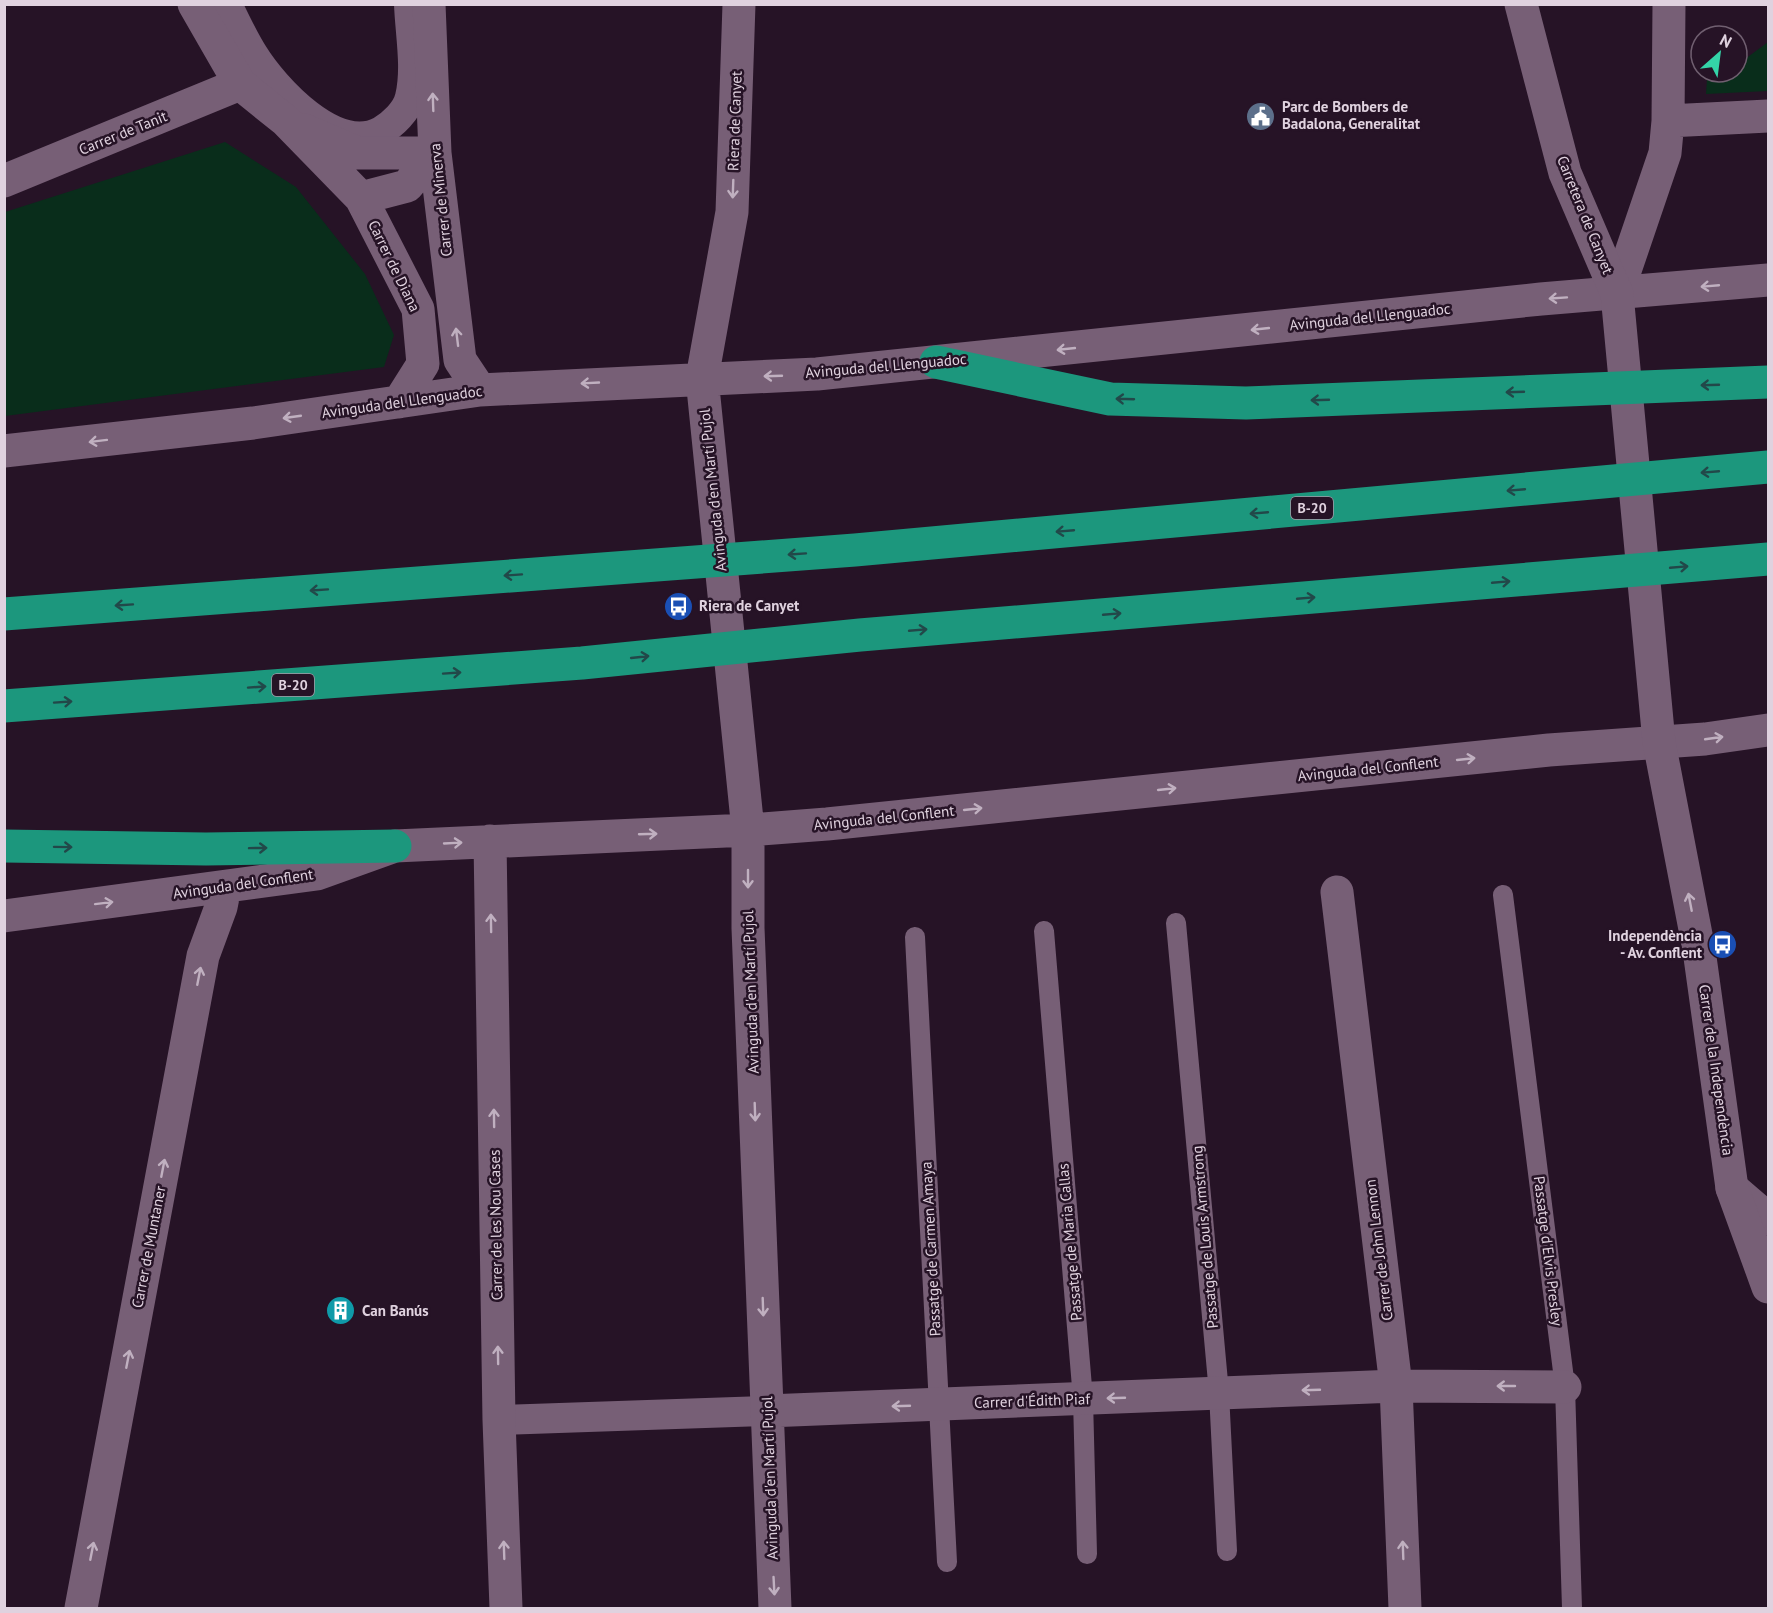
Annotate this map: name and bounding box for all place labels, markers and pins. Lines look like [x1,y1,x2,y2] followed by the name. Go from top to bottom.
[1282,97,1421,133] place label: Parc de Bombers de Badalona, Generalitat
[1245,100,1277,132] public building icon: Parc de Bombers de Badalona, Generalitat
[662,590,694,622] bus stop icon: Riera de Canyet
[699,596,800,615] place label: Riera de Canyet
[1608,926,1703,962] place label: Independència - Av. Conflent
[1707,929,1739,961] bus stop icon: Independència - Av. Conflent
[325,1295,357,1327] building icon: Can Banús
[362,1301,429,1320] place label: Can Banús

